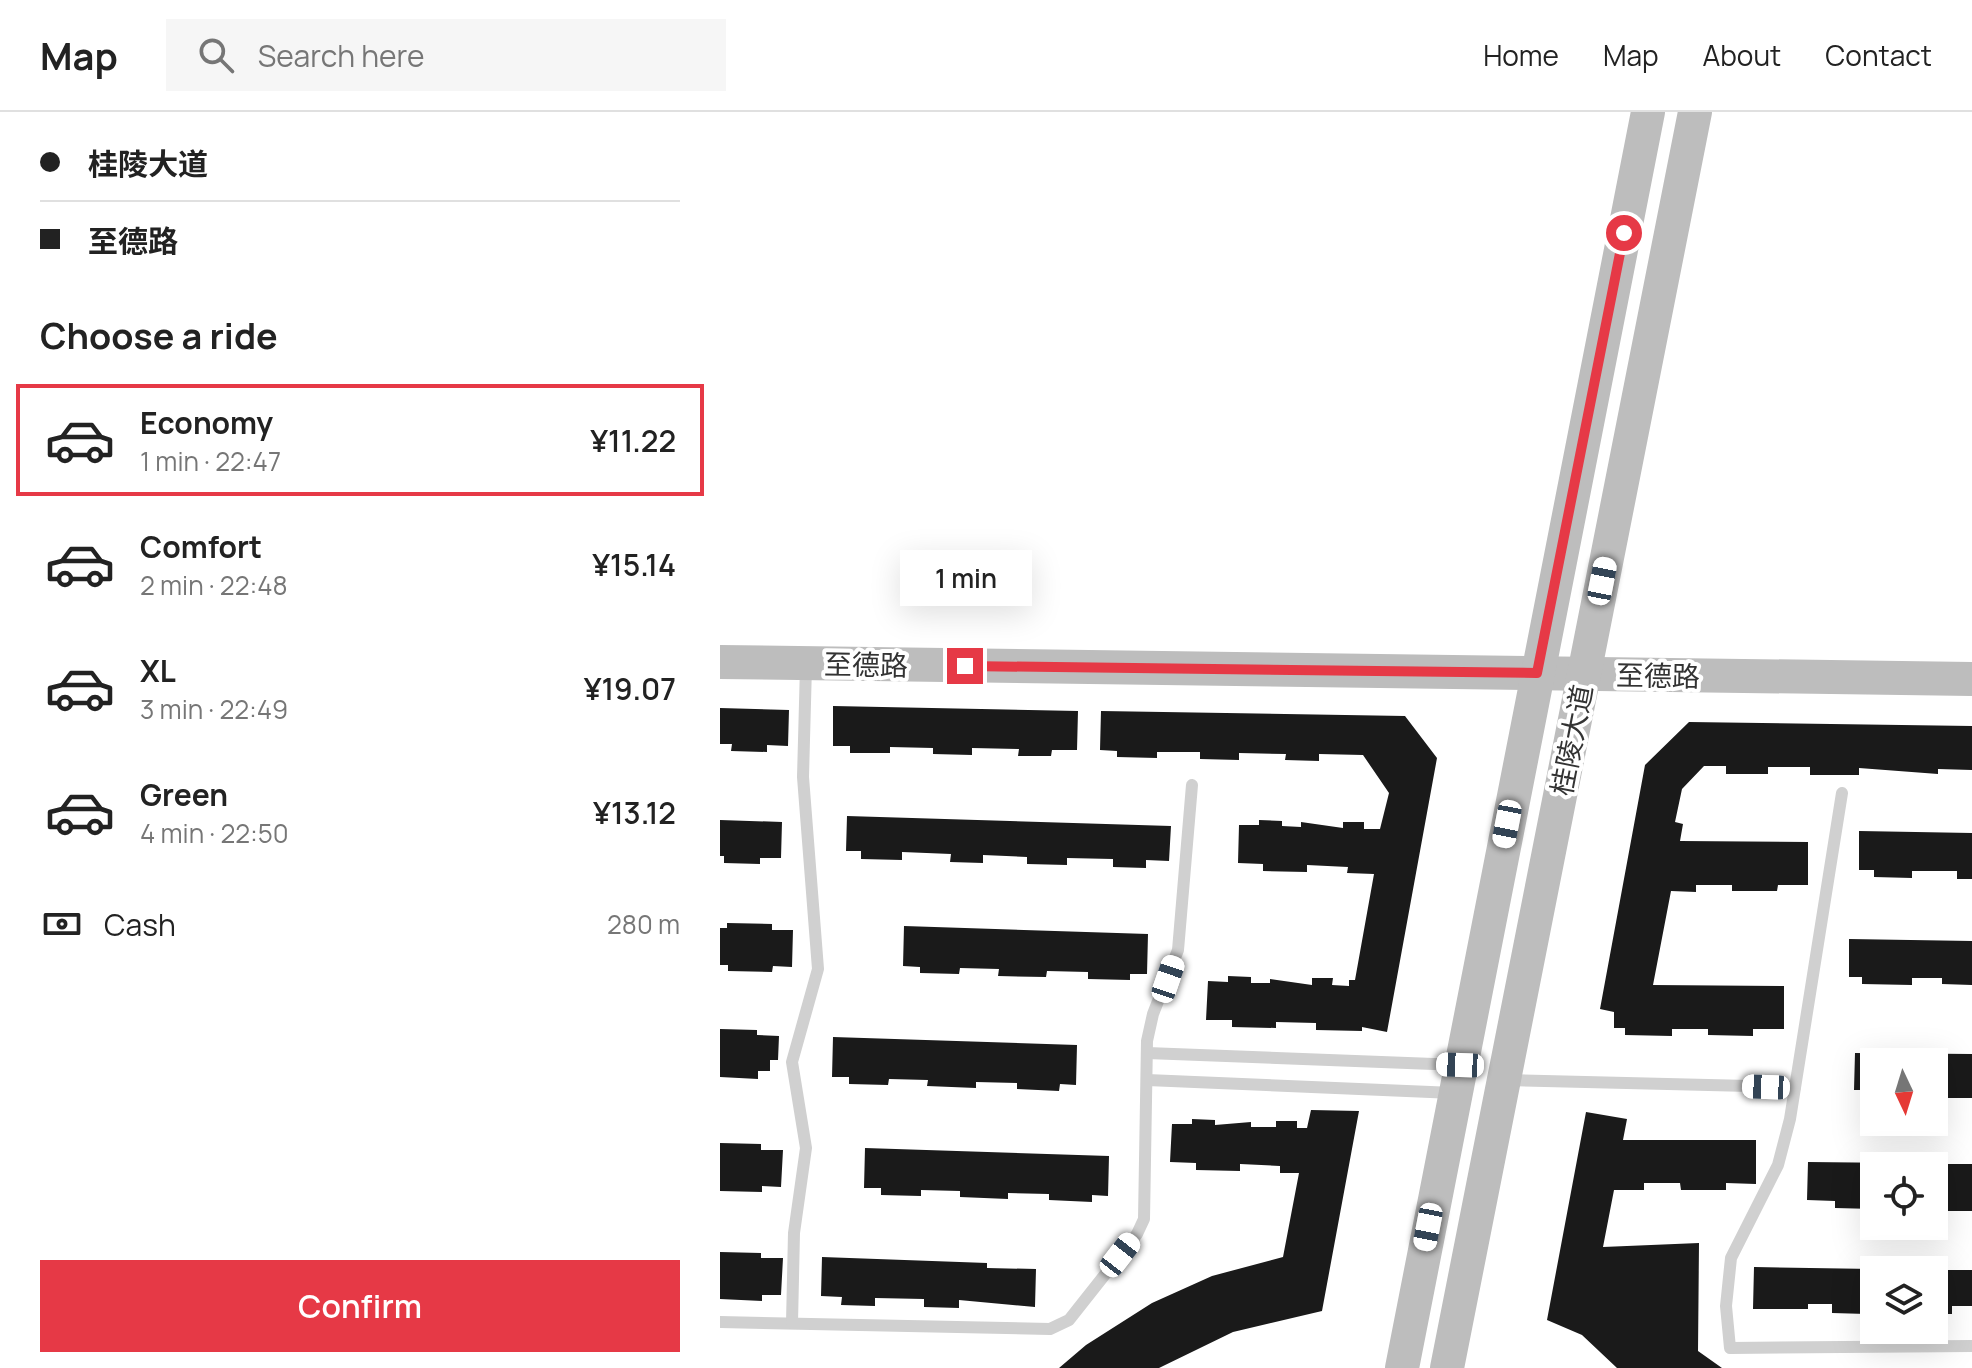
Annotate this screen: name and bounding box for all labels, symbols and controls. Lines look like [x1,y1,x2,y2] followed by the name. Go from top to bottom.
[166,19,726,91] search box
[40,29,118,81] text: Map
[194,33,238,77] icon: search
[258,35,425,76] text: Search here
[1483,36,1559,74] text: Home
[1603,36,1659,74] text: Map
[1703,36,1781,74] text: About
[1825,36,1932,74] text: Contact
[88,143,208,184] text: 桂陵大道
[1606,215,1642,251] route start
[88,220,178,261] text: 至德路
[40,311,278,360] text: Choose a ride
[140,402,273,443] text: Economy
[44,404,116,476] icon: car
[590,420,676,461] text: ¥11.22
[140,443,281,479] text: 1 min · 22:47
[140,526,262,567] text: Comfort
[44,528,116,600] icon: car
[592,544,676,585] text: ¥15.14
[899,550,1031,606] callout: 1 min
[1586,555,1618,607] car
[935,560,997,596] text: 1 min
[140,567,288,603] text: 2 min · 22:48
[824,644,908,684] street label: 至德路
[947,648,983,684] route end
[140,650,176,691] text: XL
[44,652,116,724] icon: car
[1616,655,1700,695] street label: 至德路
[584,668,676,709] text: ¥19.07
[1542,681,1600,799] street label: 桂陵大道
[140,691,288,727] text: 3 min · 22:49
[140,774,228,815] text: Green
[44,776,116,848] icon: car
[593,792,676,833] text: ¥13.12
[1491,798,1523,850] car
[140,815,289,851] text: 4 min · 22:50
[40,902,84,946] icon: cash
[104,904,176,945] text: Cash
[607,906,680,942] text: 280 m
[1149,952,1187,1006] car
[1860,1048,1948,1136] north arrow
[1860,1048,1948,1344] map controls
[1436,1052,1484,1078] car
[1742,1074,1790,1100] car
[1860,1152,1948,1240] button: locate
[1412,1201,1444,1253] car
[1096,1229,1144,1281] car
[1860,1256,1948,1344] button: layers
[40,1260,680,1352] button: Confirm

